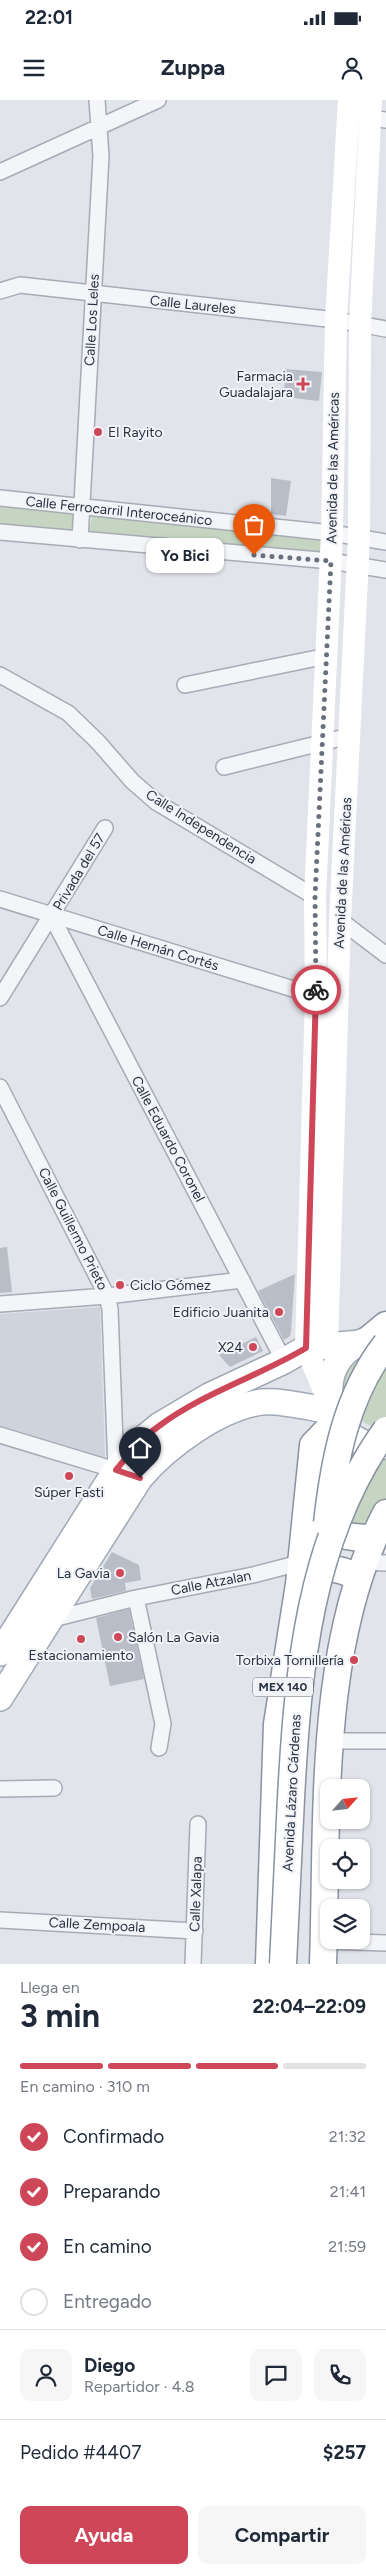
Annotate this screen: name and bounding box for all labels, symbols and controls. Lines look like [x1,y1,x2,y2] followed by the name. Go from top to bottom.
[25,6,73,29] text: 22:01
[20,54,48,82] icon: menu
[161,54,225,81] text: Zuppa
[338,54,366,82] icon: person
[81,274,103,366] street label: Calle Los Leles
[149,292,237,318] street label: Calle Laureles
[219,368,293,401] place label: Farmacia Guadalajara
[297,378,309,390] marker: Farmacia Guadalajara
[323,392,343,544] street label: Avenida de las Américas
[108,424,163,441] place label: El Rayito
[92,426,104,438] marker: El Rayito
[25,493,213,529] street label: Calle Ferrocarril Interoceánico
[233,504,275,555] pin
[240,511,268,539] icon: bag
[146,538,224,572] callout: Yo Bici
[161,546,210,565] text: Yo Bici
[143,786,259,868] street label: Calle Independencia
[331,797,355,949] street label: Avenida de las Américas
[49,830,109,914] street label: Privada del 57
[95,921,221,975] street label: Calle Hernán Cortés
[291,965,341,1015] courier
[302,976,330,1004] icon: bike
[128,1073,208,1205] street label: Calle Eduardo Coronel
[35,1165,111,1293] street label: Calle Guillermo Prieto
[130,1277,211,1294] place label: Ciclo Gómez
[114,1279,126,1291] marker: Ciclo Gómez
[173,1304,269,1321] place label: Edificio Juanita
[273,1306,285,1318] marker: Edificio Juanita
[218,1339,243,1356] place label: X24
[247,1341,259,1353] marker: X24
[119,1427,161,1478] pin
[126,1434,154,1462] icon: home
[63,1470,75,1482] marker: Súper Fasti
[34,1484,104,1501] place label: Súper Fasti
[57,1565,110,1582] place label: La Gavia
[114,1567,126,1579] marker: La Gavia
[169,1567,253,1599] street label: Calle Atzalan
[128,1629,219,1646] place label: Salón La Gavia
[112,1631,124,1643] marker: Salón La Gavia
[75,1633,87,1645] marker: Estacionamiento
[28,1647,134,1664] place label: Estacionamiento
[236,1652,344,1669] place label: Torbixa Tornillería
[348,1654,360,1666] marker: Torbixa Tornillería
[253,1678,313,1696] road number: MEX 140
[279,1714,305,1872] street label: Avenida Lázaro Cárdenas
[320,1779,370,1829] north arrow
[320,1779,370,1949] map controls
[320,1839,370,1889] button: locate
[186,1856,206,1932] street label: Calle Xalapa
[320,1899,370,1949] button: layers
[48,1914,146,1936] street label: Calle Zempoala
[20,1978,80,1997] text: Llega en
[252,1995,366,2018] text: 22:04–22:09
[20,1997,100,2035] text: 3 min
[20,2077,150,2096] text: En camino · 310 m
[20,2123,48,2151] icon: check
[63,2125,164,2148] text: Confirmado
[329,2127,366,2146] text: 21:32
[20,2178,48,2206] icon: check
[63,2180,161,2203] text: Preparando
[330,2182,366,2201] text: 21:41
[20,2233,48,2261] icon: check
[63,2235,152,2258] text: En camino
[328,2237,366,2256] text: 21:59
[63,2290,152,2313] text: Entregado
[20,2349,72,2401] button: person
[250,2349,302,2401] button: chat
[314,2349,366,2401] button: phone
[84,2354,135,2377] text: Diego
[84,2377,195,2396] text: Repartidor · 4.8
[20,2441,142,2464] text: Pedido #4407
[323,2441,366,2464] text: $257
[20,2506,188,2564] button: Ayuda
[198,2506,366,2564] button: Compartir

